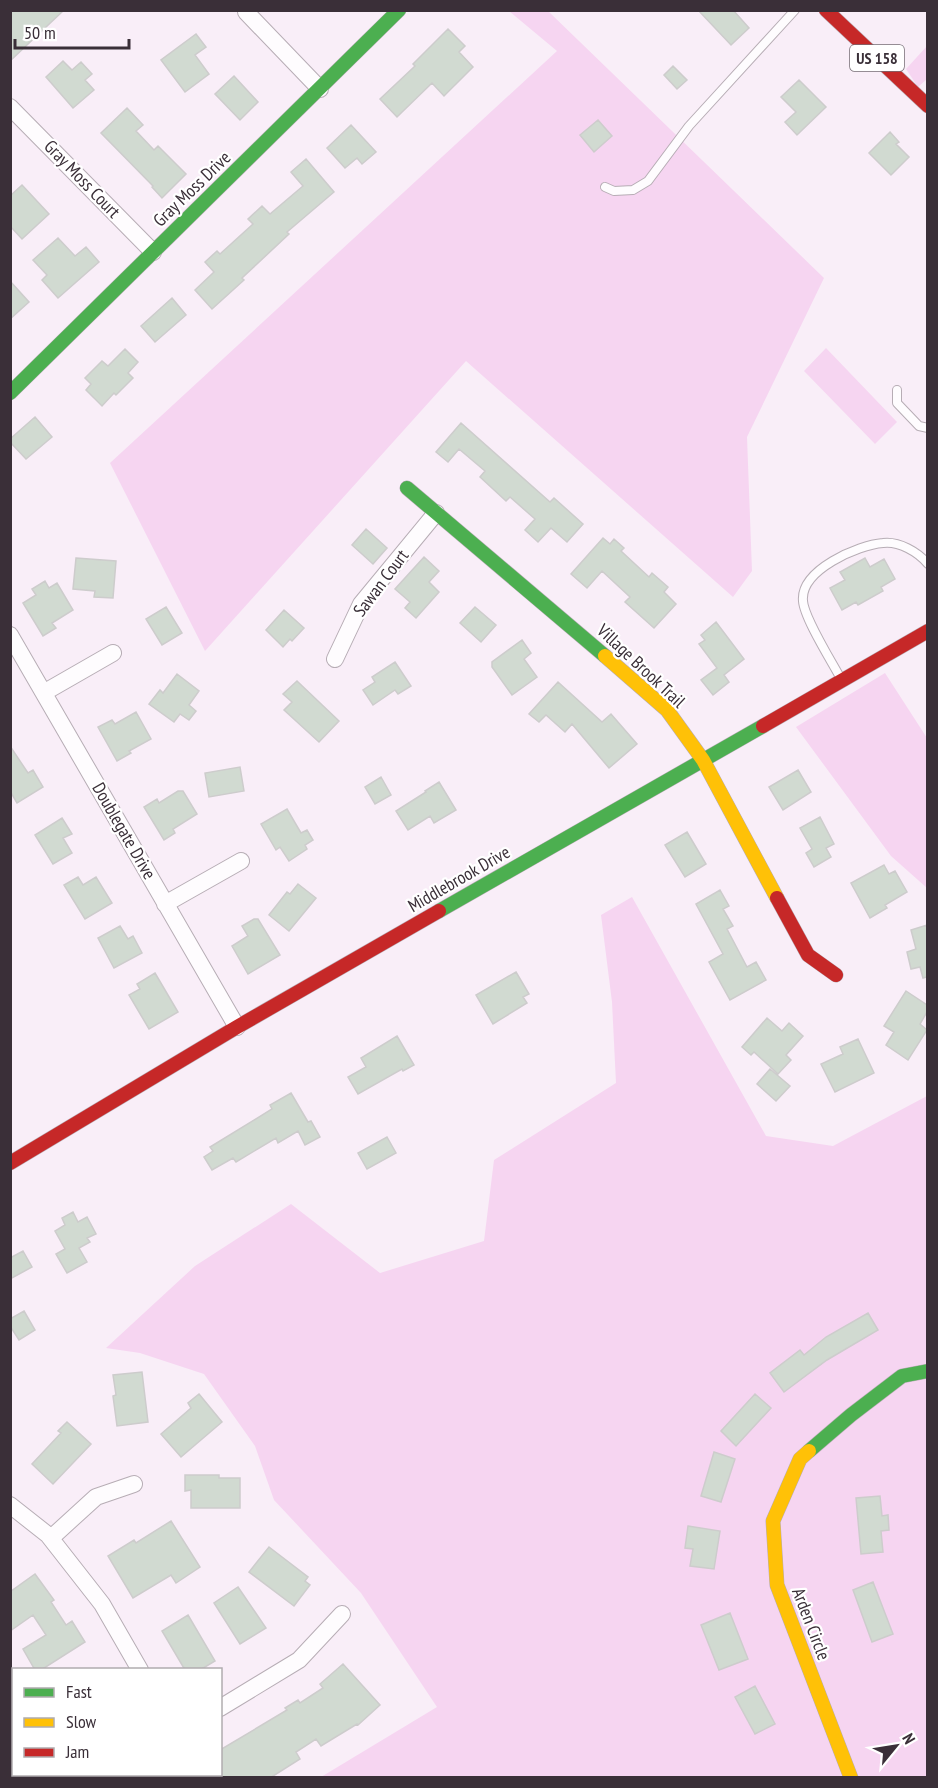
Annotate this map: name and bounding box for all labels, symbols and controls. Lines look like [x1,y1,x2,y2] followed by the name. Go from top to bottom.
[15,12,129,50] scale bar
[24,21,56,44] text: 50 m
[850,45,904,71] road number: US 158
[39,135,125,223] street label: Gray Moss Court
[148,146,235,231] street label: Gray Moss Drive
[348,545,413,621] street label: Sawan Court
[592,618,691,713] street label: Village Brook Trail
[87,778,161,883] street label: Doublegate Drive
[404,840,514,917] street label: Middlebrook Drive
[787,1584,836,1663] street label: Arden Circle
[12,1668,222,1776] legend
[66,1680,92,1703] text: Fast
[66,1710,97,1733] text: Slow
[866,1716,926,1776] north arrow
[898,1730,920,1747] text: N
[65,1740,89,1763] text: Jam

